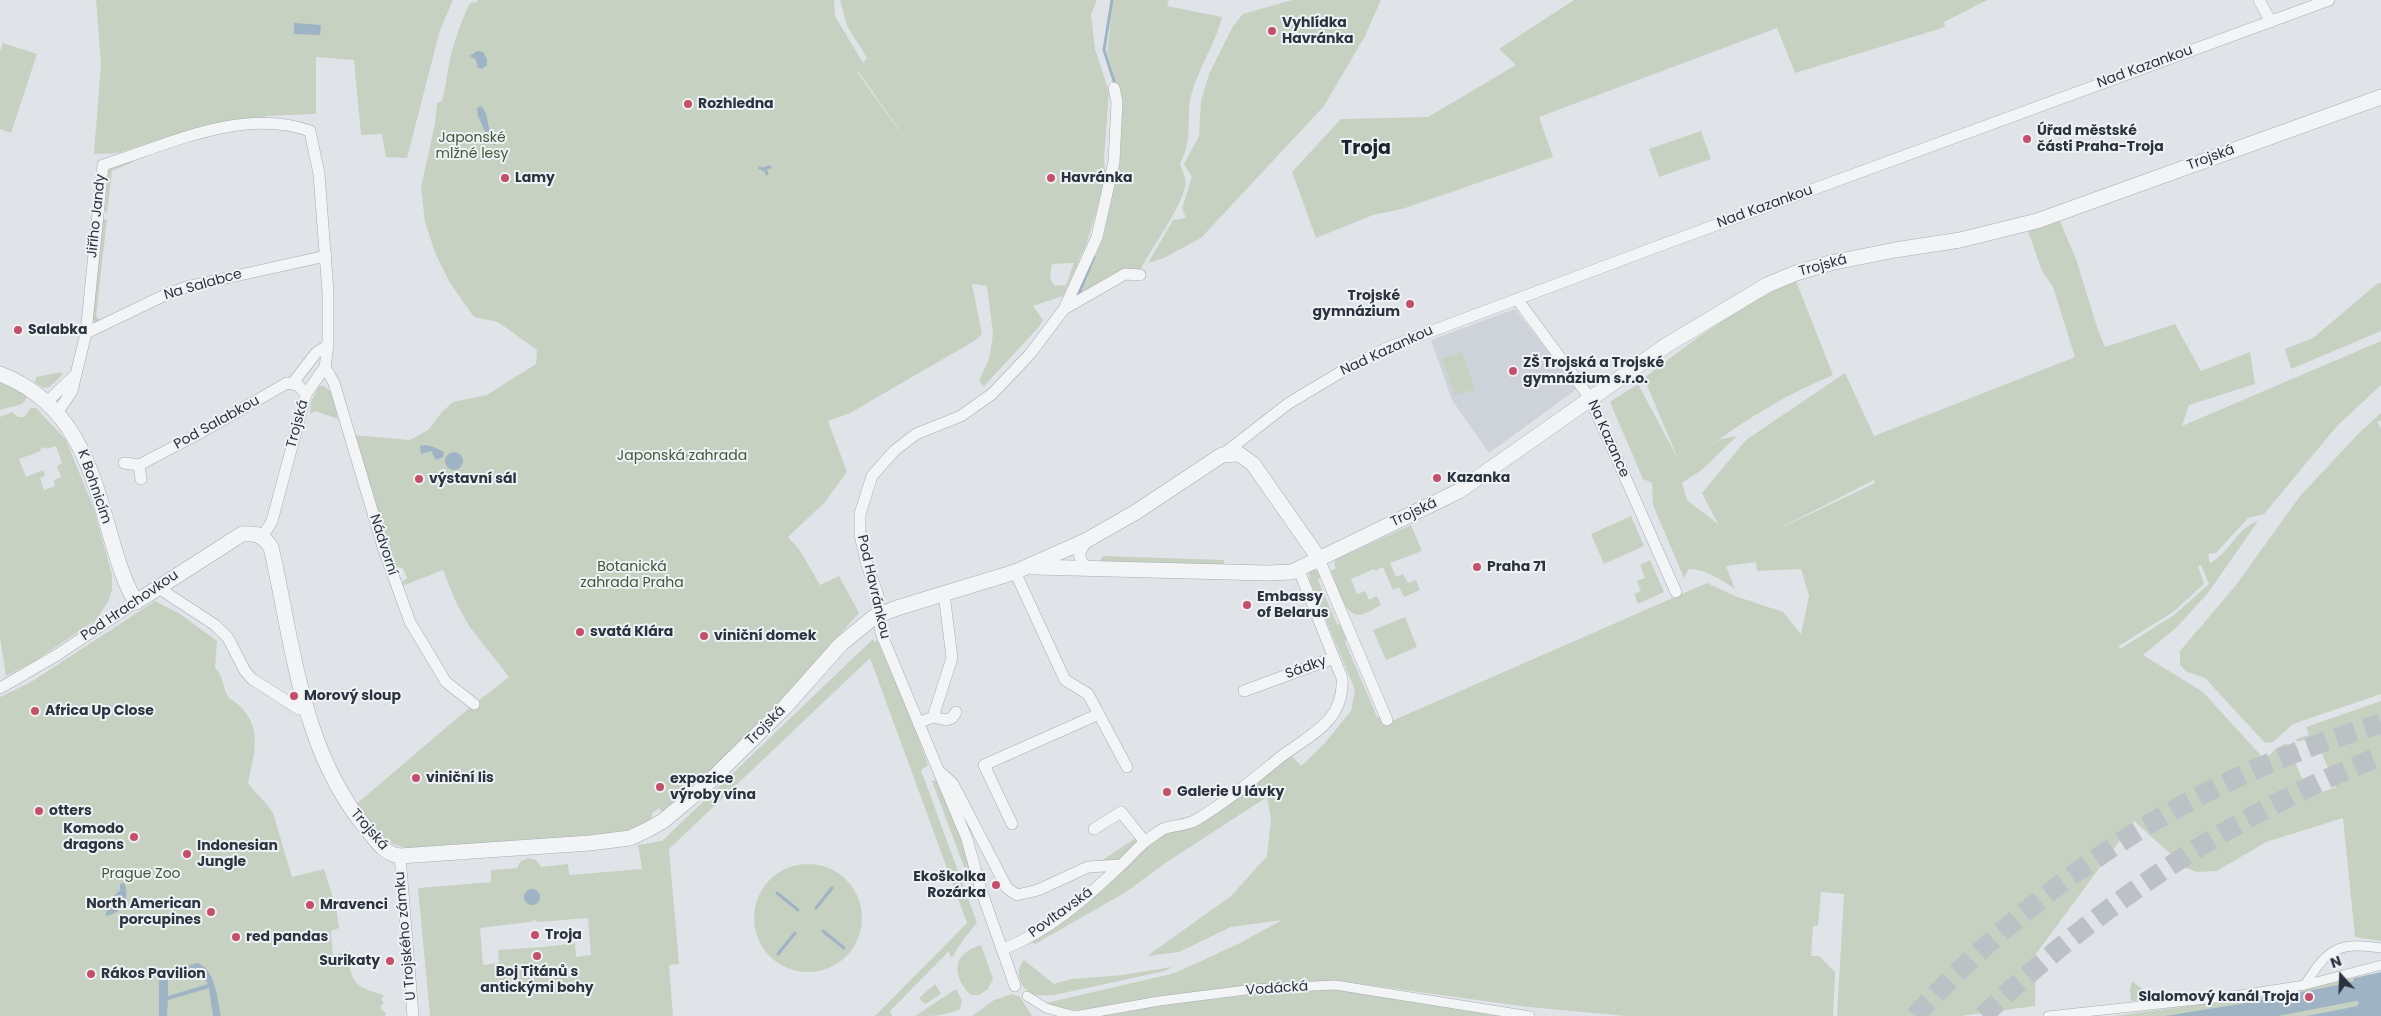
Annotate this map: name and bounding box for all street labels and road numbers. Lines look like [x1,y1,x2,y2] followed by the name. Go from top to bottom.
[2095,42,2195,92] street label: Nad Kazankou
[2185,142,2237,174] street label: Trojská
[84,173,110,259] street label: Jiřího Jandy
[1715,182,1815,232] street label: Nad Kazankou
[1797,252,1849,280] street label: Trojská
[162,266,244,304] street label: Na Salabce
[1338,322,1436,380] street label: Nad Kazankou
[171,393,263,453] street label: Pod Salabkou
[284,398,312,450] street label: Trojská
[1583,398,1633,480] street label: Na Kazance
[73,448,115,526] street label: K Bohnicím
[1388,495,1440,531] street label: Trojská
[365,512,401,578] street label: Nádvorní
[853,533,893,641] street label: Pod Havránkou
[78,567,182,645] street label: Pod Hrachovkou
[1283,653,1329,683] street label: Sádky
[743,703,789,749] street label: Trojská
[347,806,391,854] street label: Trojská
[392,871,420,1001] street label: U Trojského zámku
[1026,884,1096,942] street label: Povltavská
[1245,978,1309,1000] street label: Vodácká

